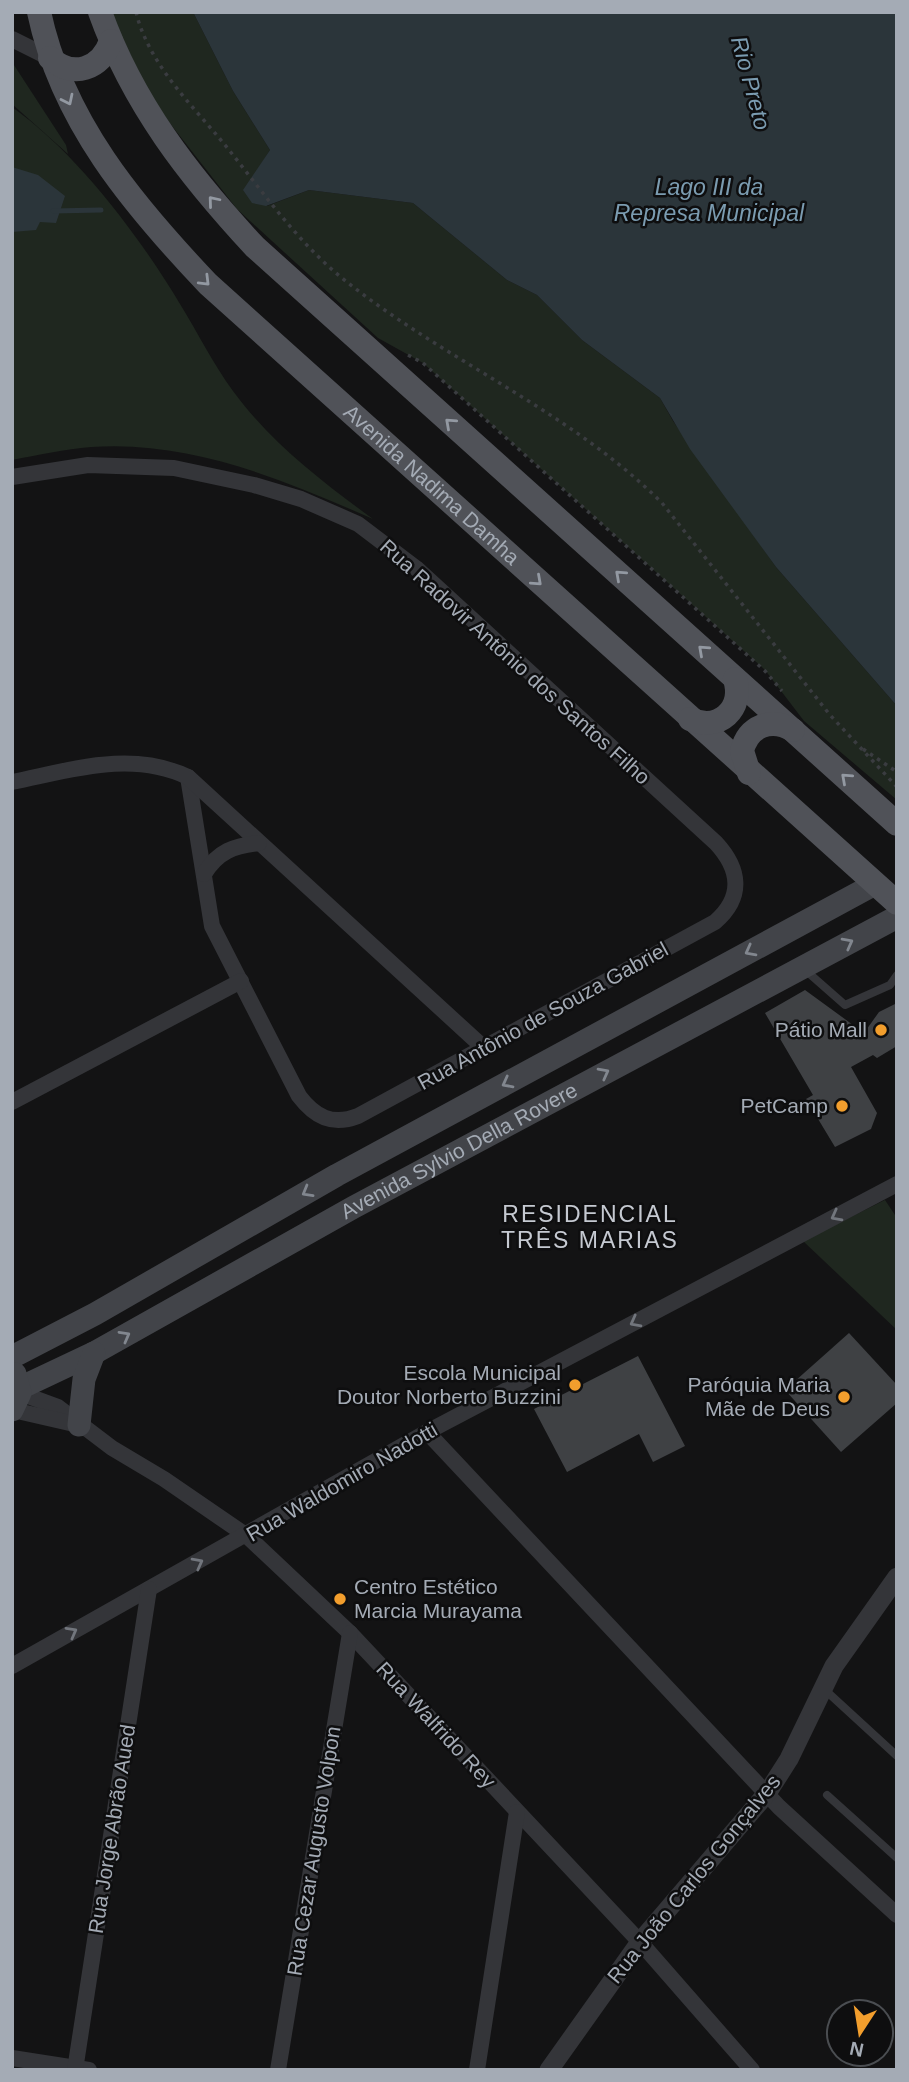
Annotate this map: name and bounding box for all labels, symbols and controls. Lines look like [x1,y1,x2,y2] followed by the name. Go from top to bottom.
[726,33,776,133] water label: Rio Preto
[60,93,74,105] one-way arrow
[614,174,805,226] water label: Lago III da Represa Municipal
[209,196,221,209] one-way arrow
[196,272,209,285] one-way arrow
[340,400,524,569] street label: Avenida Nadima Damha
[446,418,459,431] one-way arrow
[376,534,655,789] street label: Rua Radovir Antônio dos Santos Filho
[615,571,628,583] one-way arrow
[529,573,542,585] one-way arrow
[698,645,711,658] one-way arrow
[841,774,854,786] one-way arrow
[414,937,672,1094] street label: Rua Antônio de Souza Gabriel
[841,938,853,951] one-way arrow
[745,943,757,957] one-way arrow
[775,1018,867,1041] place label: Pátio Mall
[873,1022,889,1038] marker: Pátio Mall
[597,1068,609,1081] one-way arrow
[502,1075,514,1088] one-way arrow
[336,1078,581,1223] street label: Avenida Sylvio Della Rovere
[740,1094,828,1117] place label: PetCamp
[834,1098,850,1114] marker: PetCamp
[302,1184,315,1197] one-way arrow
[501,1201,679,1253] district label: RESIDENCIAL TRÊS MARIAS
[831,1208,844,1221] one-way arrow
[630,1314,642,1328] one-way arrow
[118,1331,131,1344] one-way arrow
[337,1361,561,1408] place label: Escola Municipal Doutor Norberto Buzzini
[688,1373,830,1420] place label: Paróquia Maria Mãe de Deus
[567,1377,583,1393] marker: Escola Municipal Doutor Norberto Buzzini
[836,1389,852,1405] marker: Paróquia Maria Mãe de Deus
[242,1418,441,1546] street label: Rua Waldomiro Nadotti
[191,1557,203,1571] one-way arrow
[354,1575,522,1622] place label: Centro Estético Marcia Murayama
[332,1591,348,1607] marker: Centro Estético Marcia Murayama
[64,1627,77,1640] one-way arrow
[372,1657,501,1793] street label: Rua Walfrido Rey
[84,1723,139,1935] street label: Rua Jorge Abrão Aued
[282,1725,345,1977] street label: Rua Cezar Augusto Volpon
[602,1770,785,1988] street label: Rua João Carlos Gonçalves
[825,1998,895,2068] north arrow
[848,2037,865,2061] text: N

